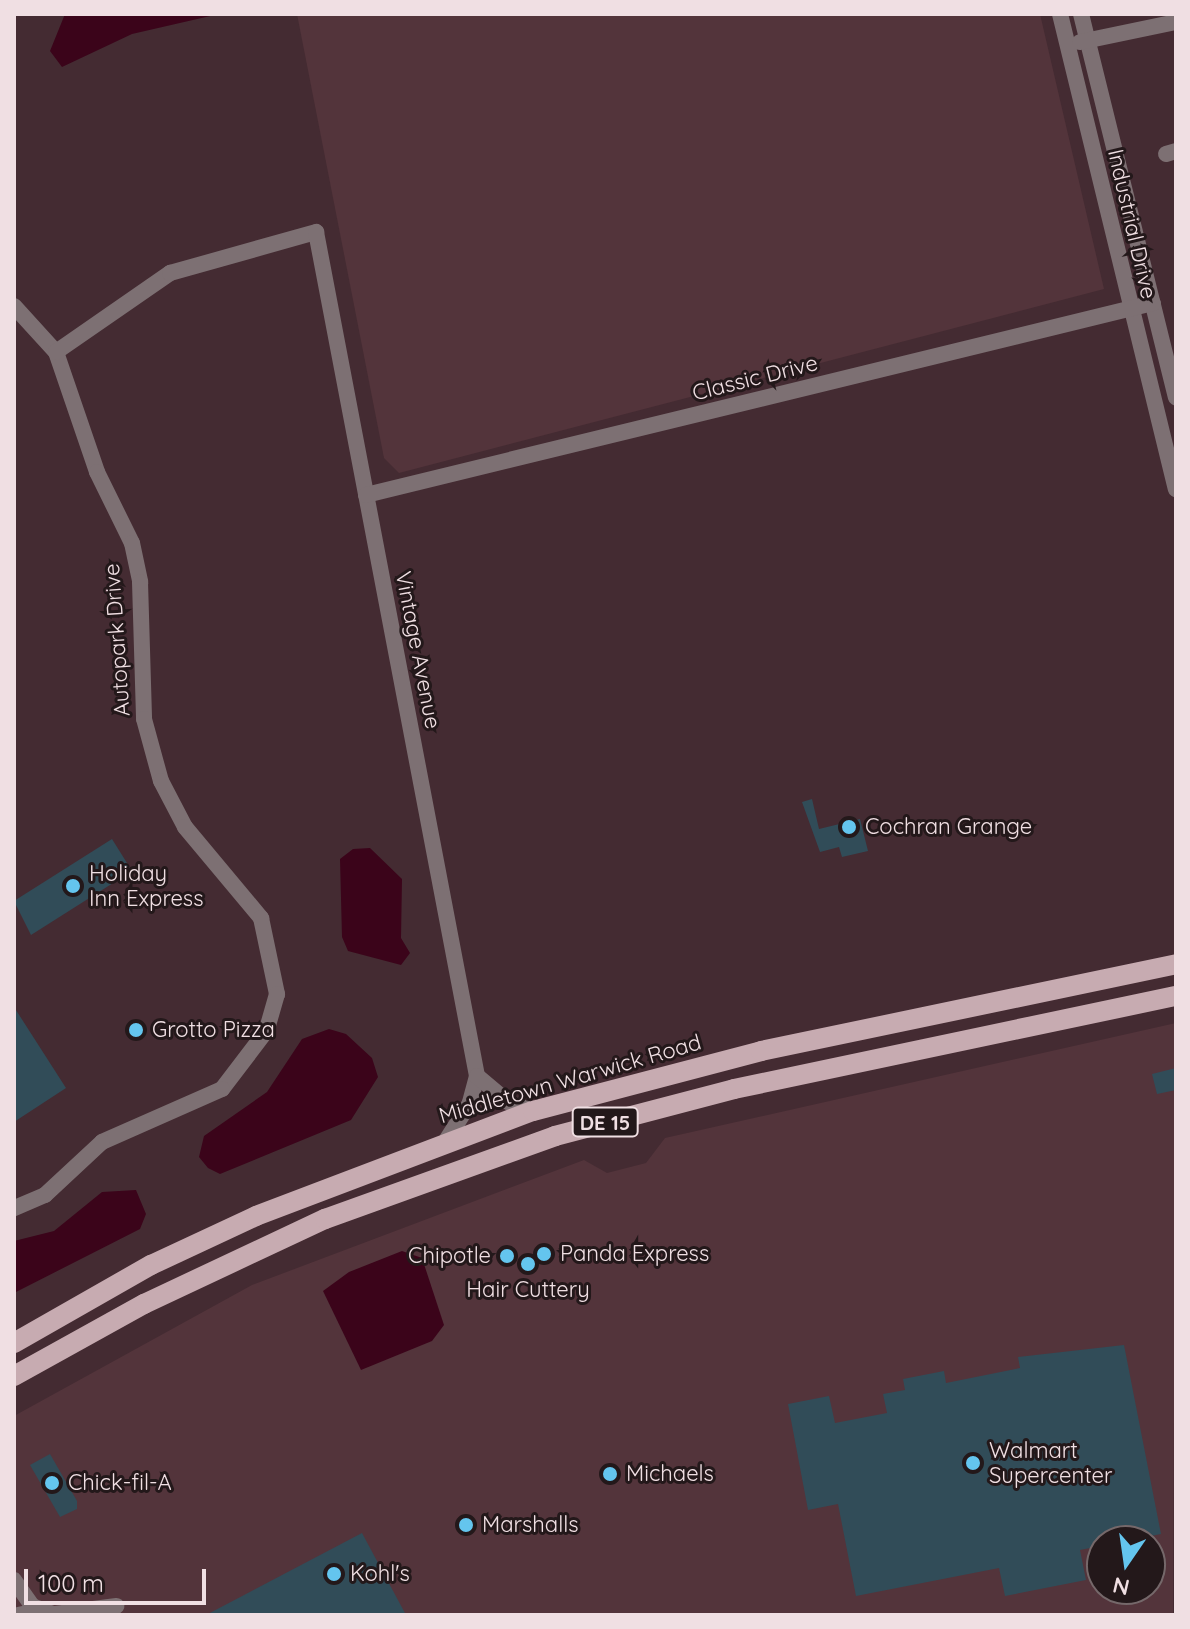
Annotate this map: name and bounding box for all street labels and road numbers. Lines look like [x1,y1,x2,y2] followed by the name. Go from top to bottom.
[1102,147,1162,301] street label: Industrial Drive
[689,350,821,406] street label: Classic Drive
[98,563,136,717] street label: Autopark Drive
[390,569,446,731] street label: Vintage Avenue
[436,1029,704,1129] street label: Middletown Warwick Road
[571,1106,639,1138] road number: DE 15

